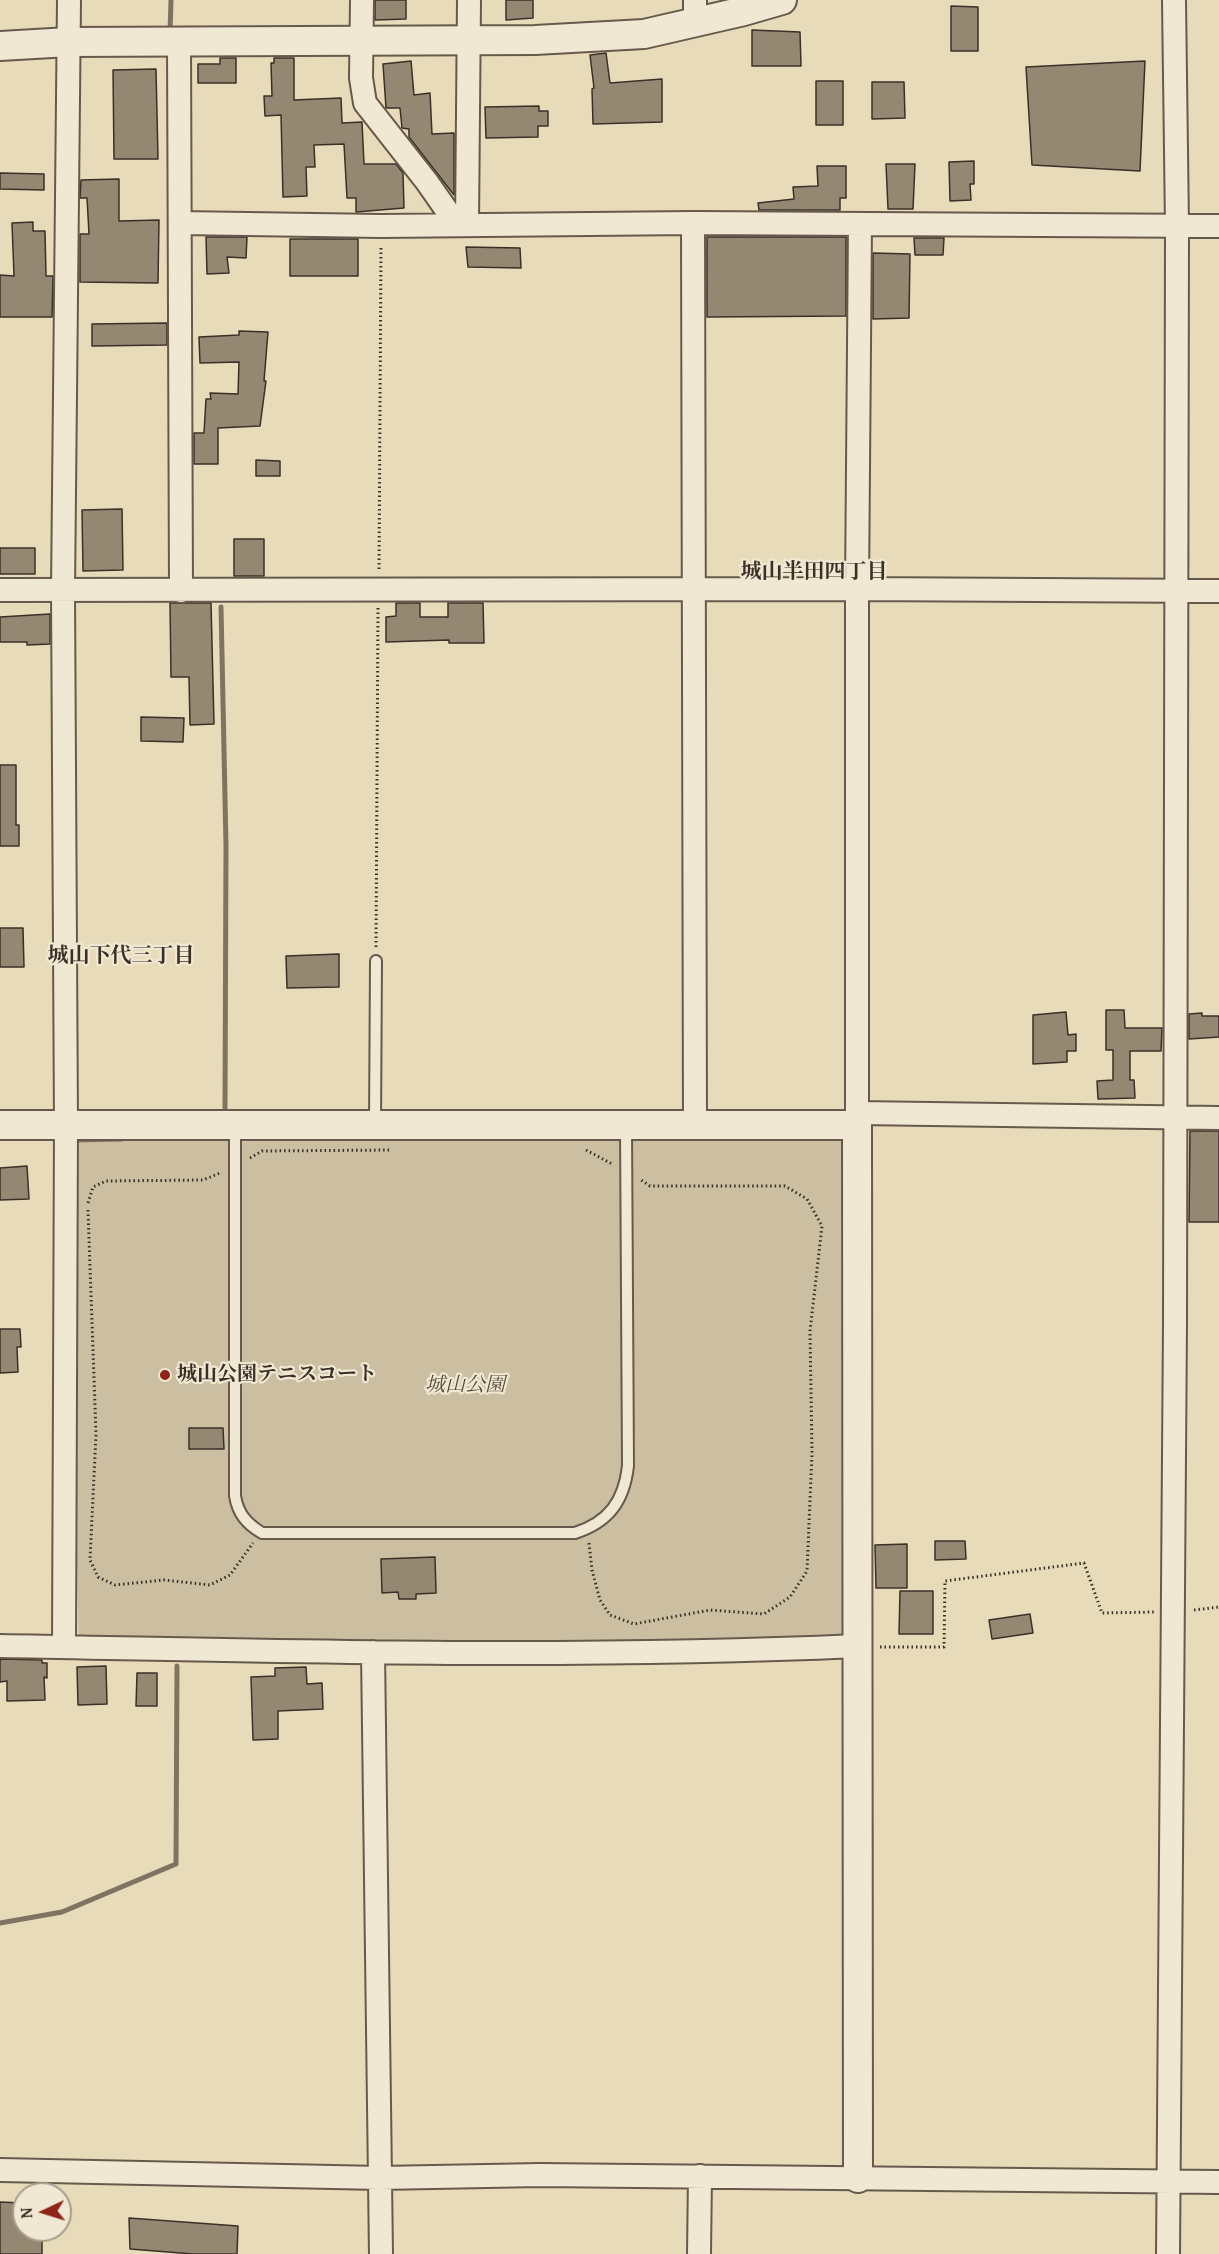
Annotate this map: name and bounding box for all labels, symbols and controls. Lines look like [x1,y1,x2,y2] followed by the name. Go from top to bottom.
[741,560,887,586] district label: 城山半田四丁目
[48,944,194,970] district label: 城山下代三丁目
[177,1363,377,1387] place label: 城山公園テニスコート
[158,1368,172,1382] marker: 城山公園テニスコート
[425,1374,505,1398] park label: 城山公園
[12,2182,72,2242] north arrow
[14,2207,38,2219] text: N

